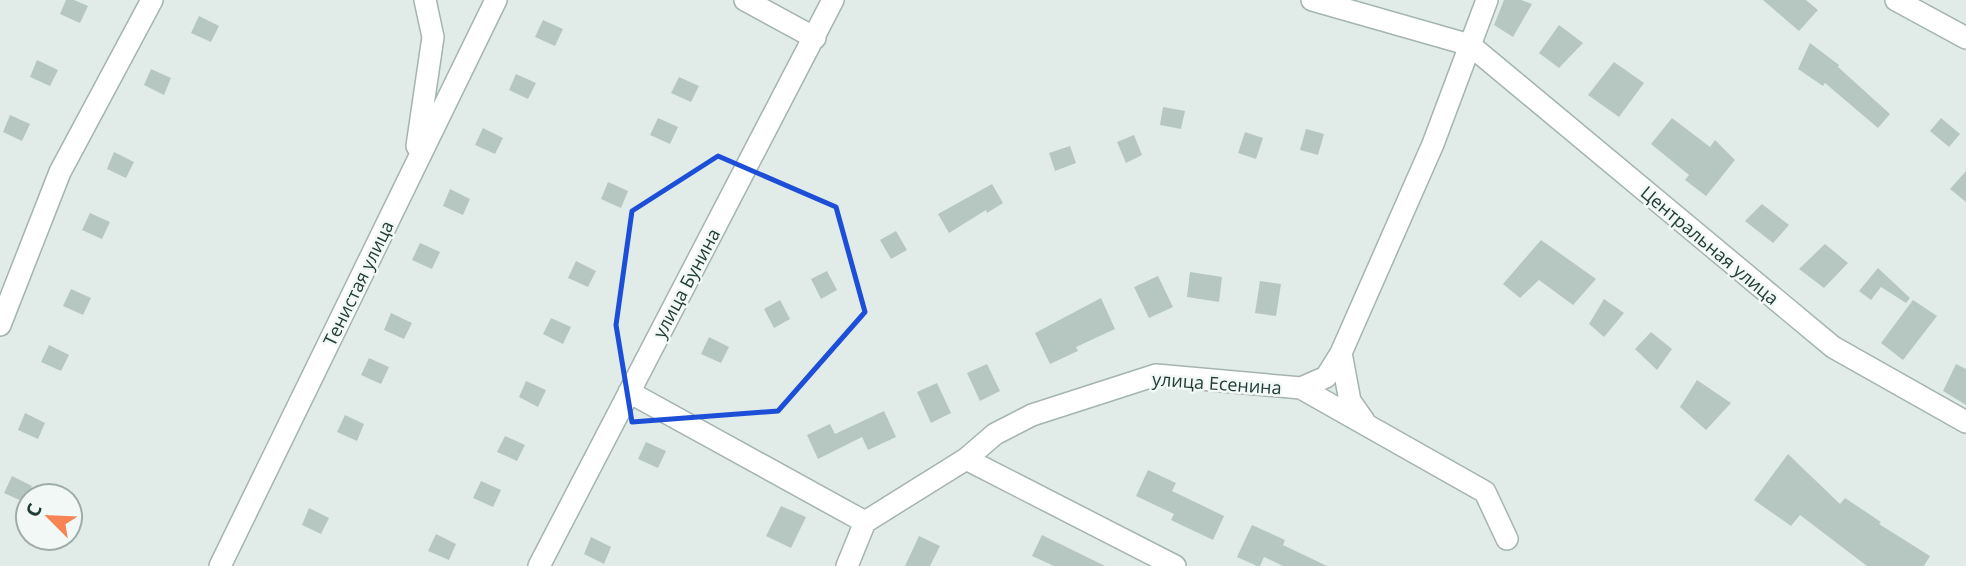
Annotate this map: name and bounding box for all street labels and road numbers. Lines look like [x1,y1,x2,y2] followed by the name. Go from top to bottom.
[1636,180,1784,310] street label: Центральная улица
[317,216,399,350] street label: Тенистая улица
[647,224,725,342] street label: улица Бунина
[1151,367,1283,399] street label: улица Есенина

